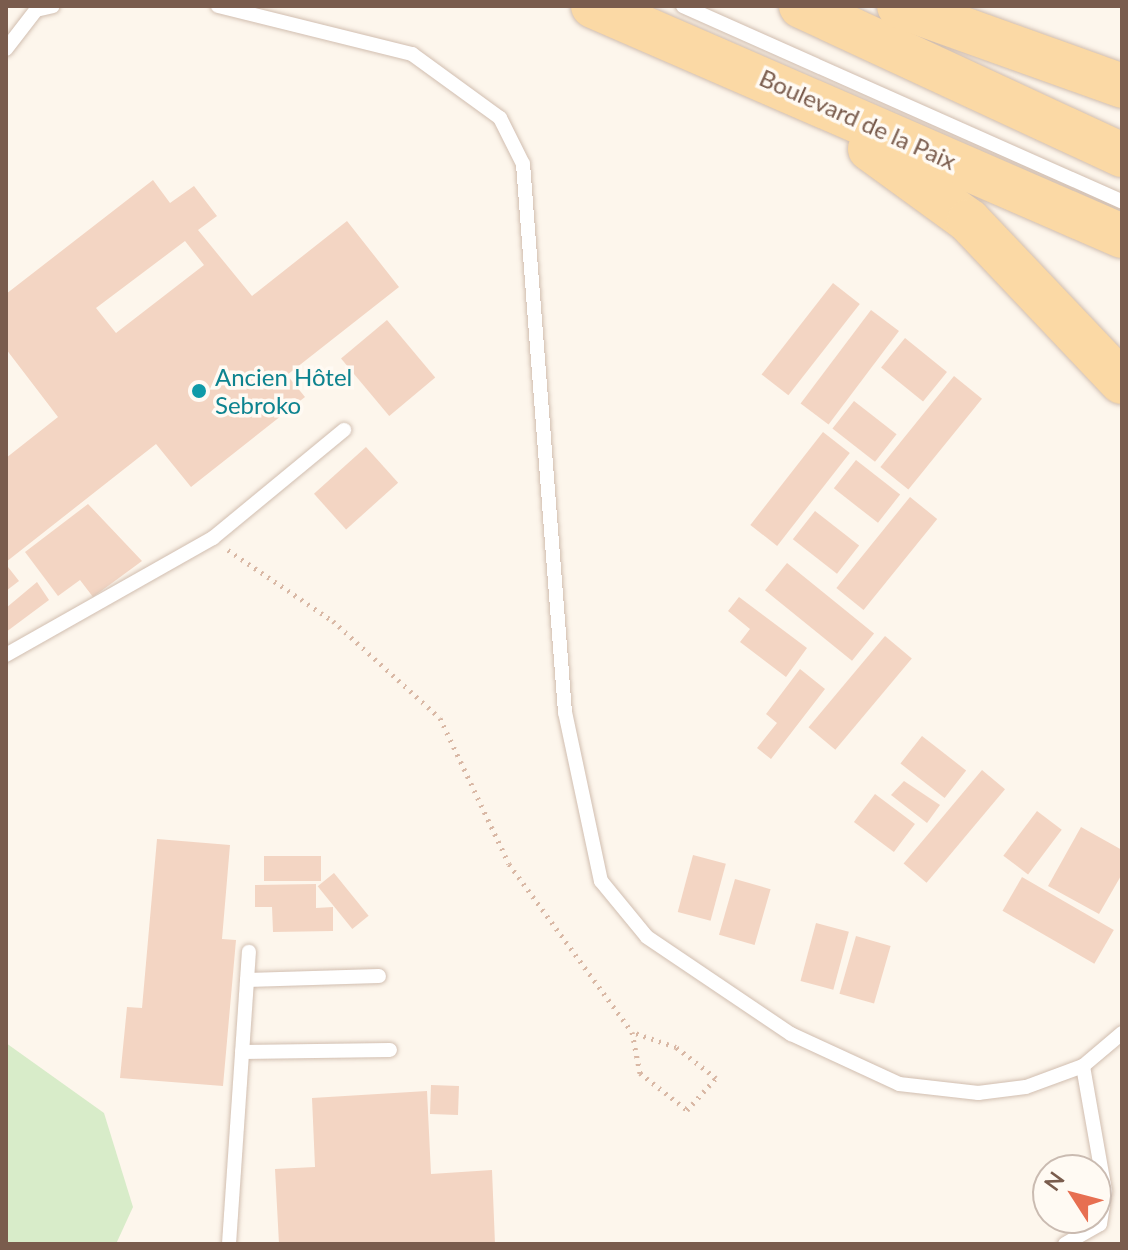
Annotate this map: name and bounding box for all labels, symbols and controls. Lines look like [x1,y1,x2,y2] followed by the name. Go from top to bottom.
[755,63,961,175] street label: Boulevard de la Paix
[215,363,352,419] place label: Ancien Hôtel Sebroko
[190,382,208,400] marker: Ancien Hôtel Sebroko
[1032,1154,1112,1234] north arrow
[1038,1166,1070,1196] text: N

